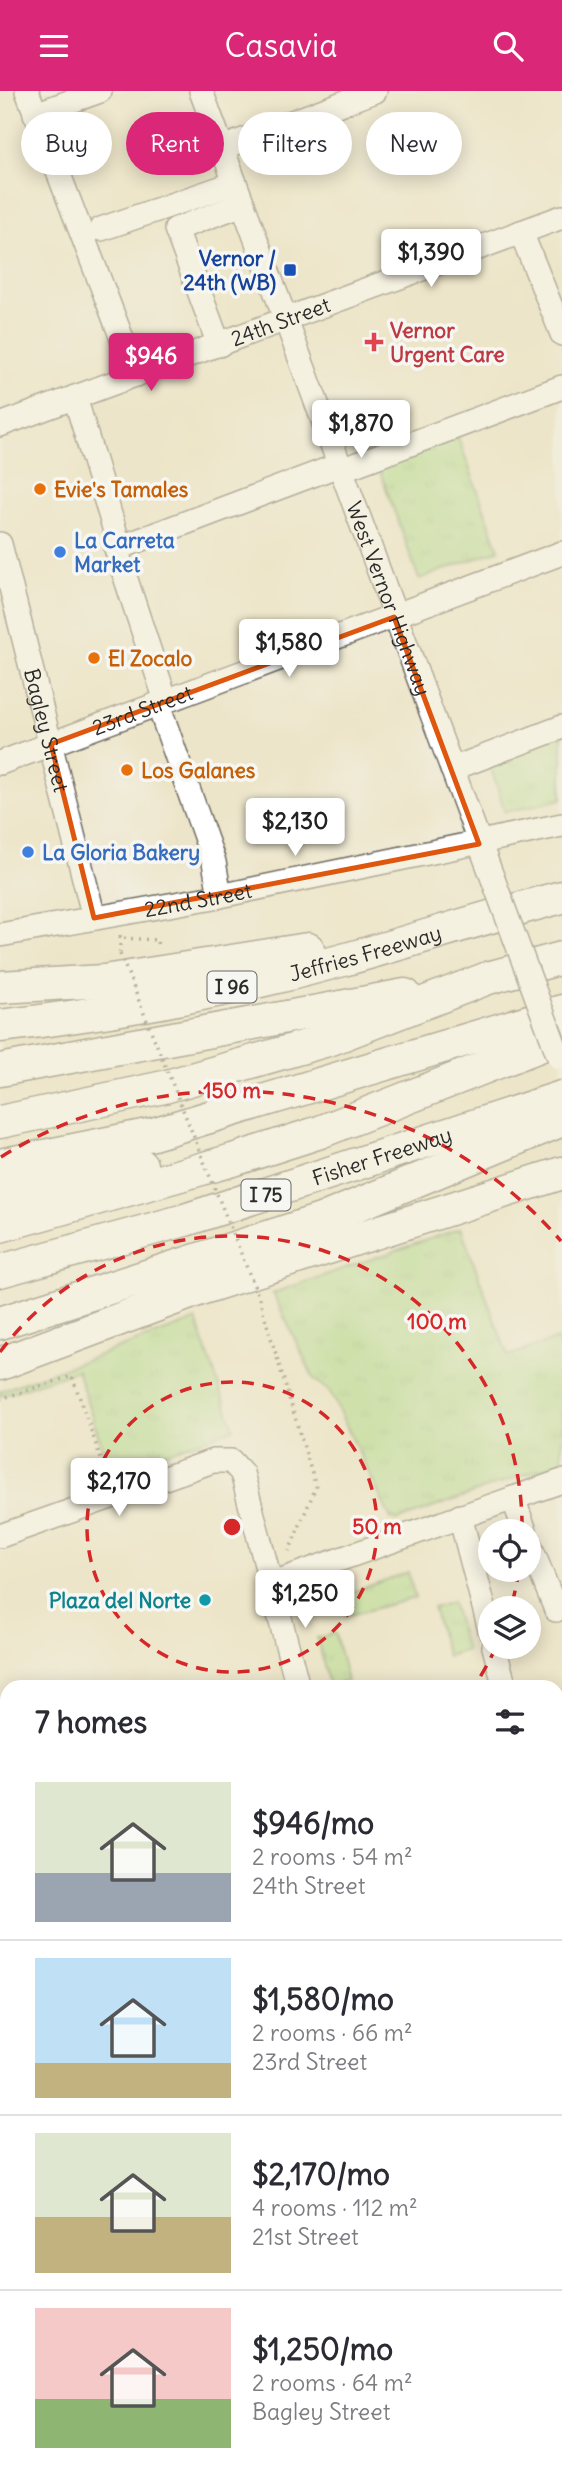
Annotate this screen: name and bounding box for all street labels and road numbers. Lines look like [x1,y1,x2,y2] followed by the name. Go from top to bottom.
[227,291,334,352] street label: 24th Street
[341,498,437,699] street label: West Vernor Highway
[18,666,75,795] street label: Bagley Street
[88,679,196,741] street label: 23rd Street
[142,876,254,923] street label: 22nd Street
[286,919,445,987] street label: Jeffries Freeway
[208,971,256,1003] road number: I 96
[309,1120,455,1191] street label: Fisher Freeway
[242,1179,290,1211] road number: I 75

